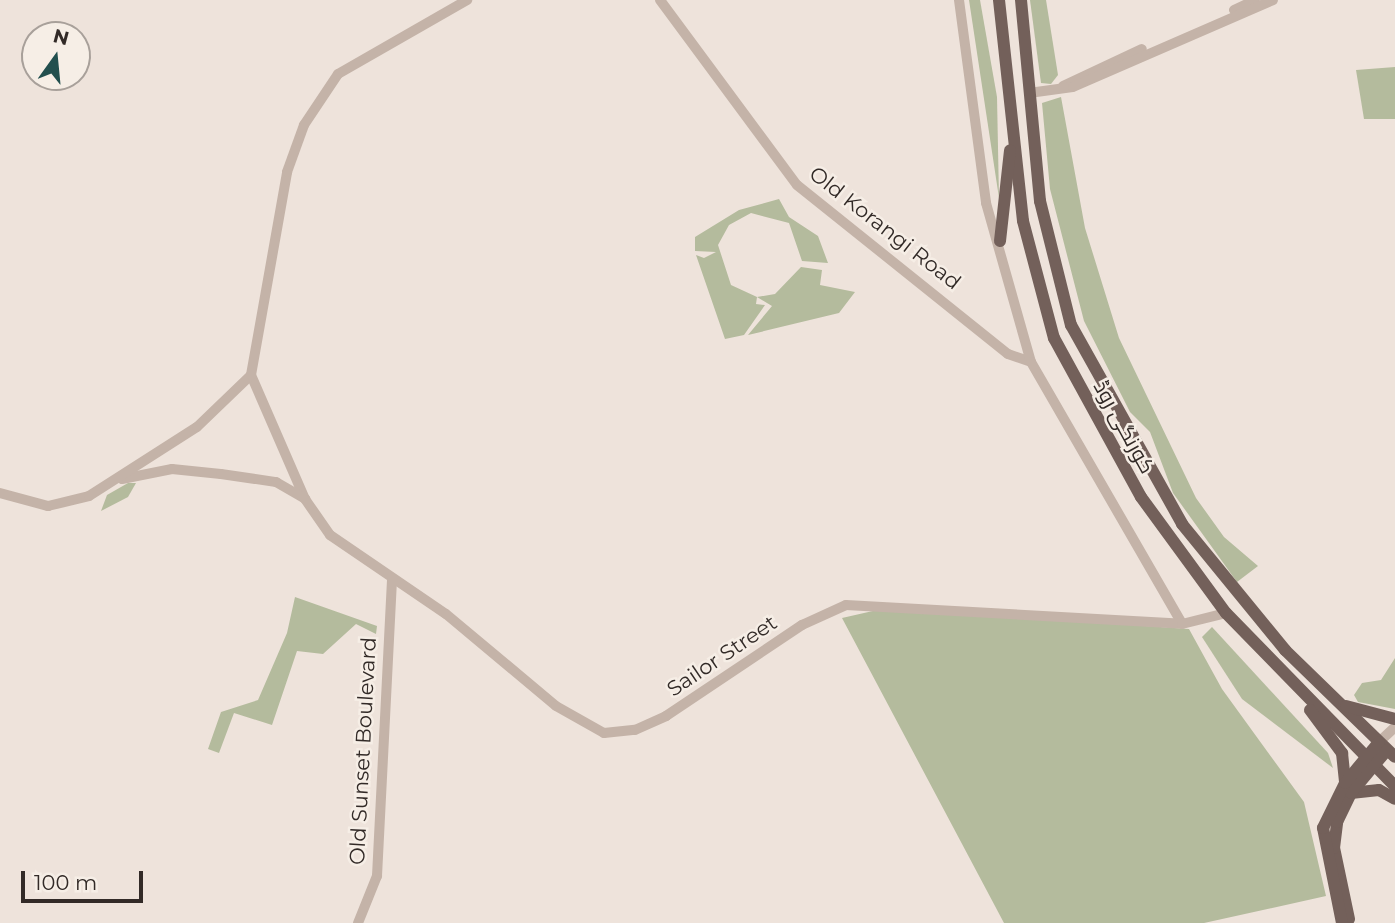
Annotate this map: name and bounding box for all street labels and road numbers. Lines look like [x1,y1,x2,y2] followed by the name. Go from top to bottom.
[804,161,966,295] street label: Old Korangi Road
[1088,376,1160,478] street label: کورنگی روڈ
[662,610,782,702] street label: Sailor Street
[344,636,382,866] street label: Old Sunset Boulevard

